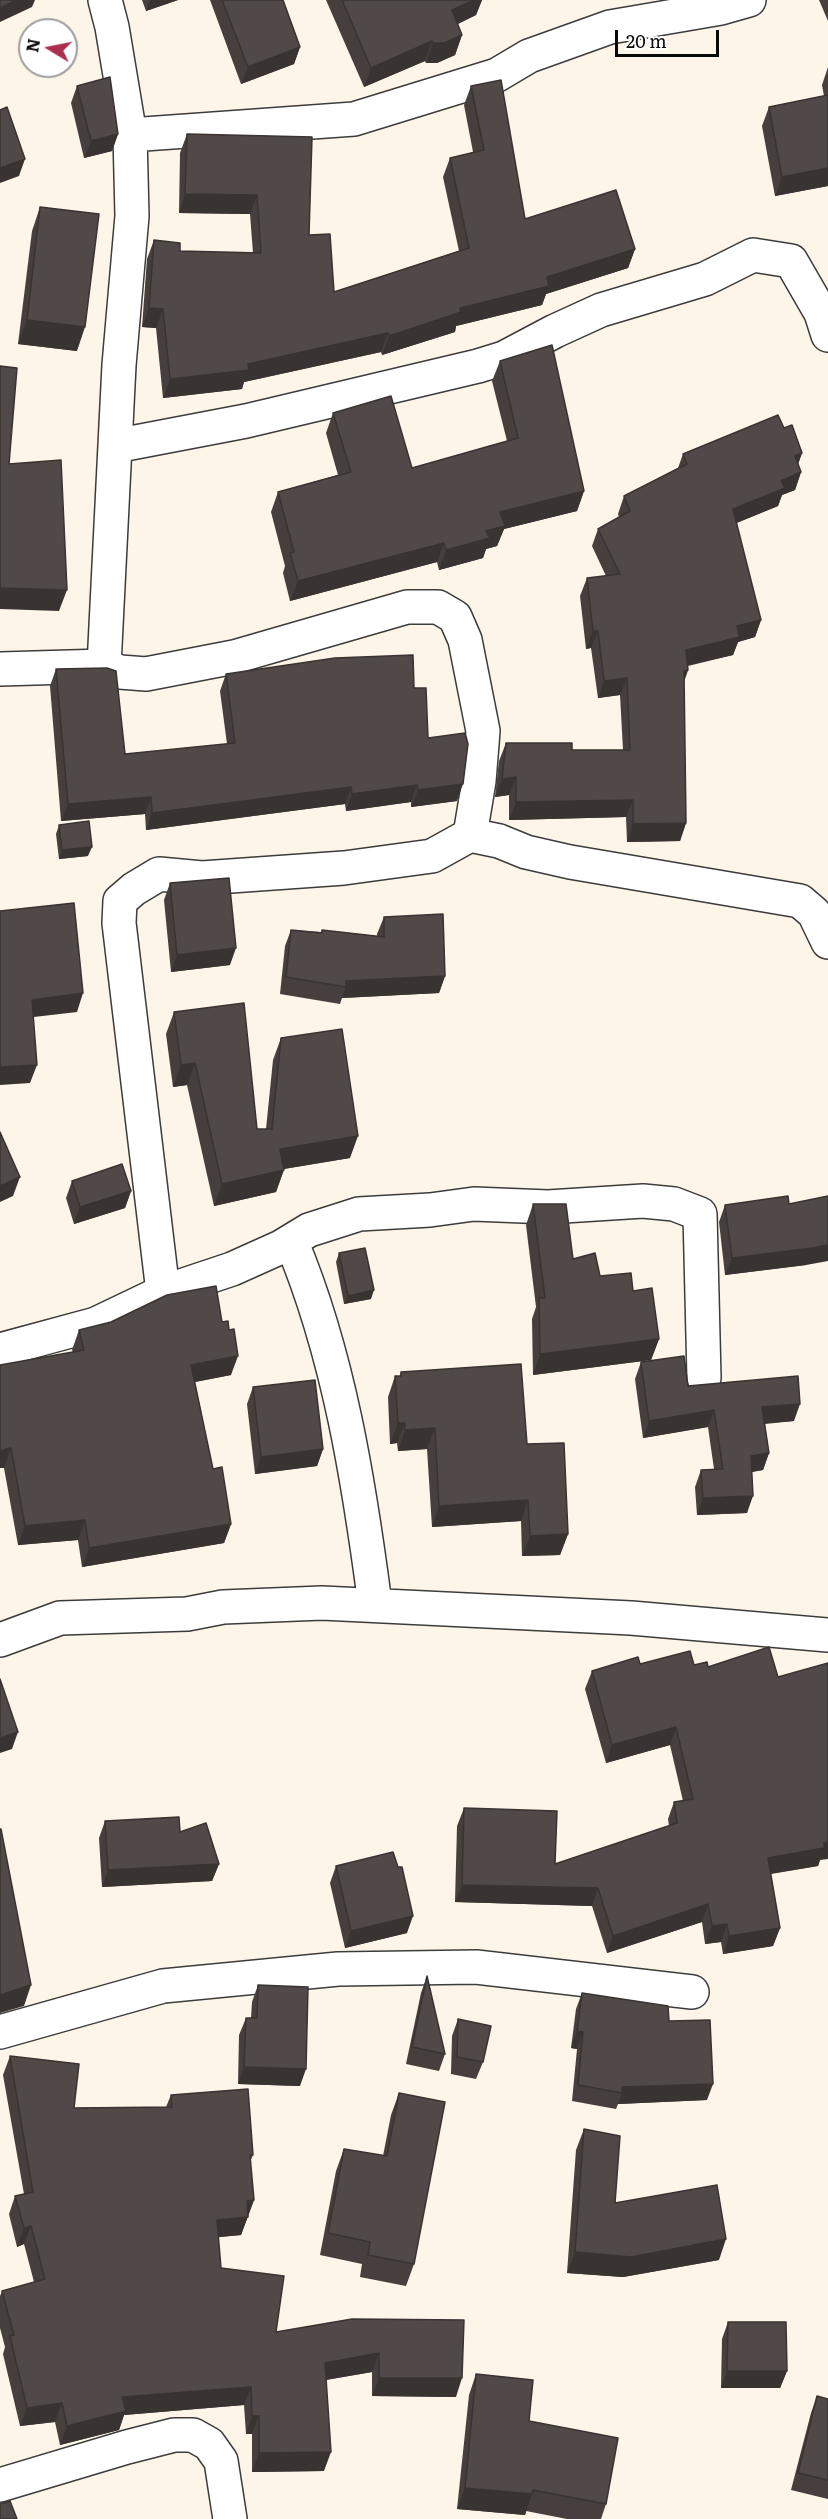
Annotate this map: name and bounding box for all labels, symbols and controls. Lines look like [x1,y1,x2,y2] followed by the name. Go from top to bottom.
[18,18,78,78] north arrow
[618,18,722,56] scale bar
[626,27,667,54] text: 20 m
[19,37,45,54] text: N

